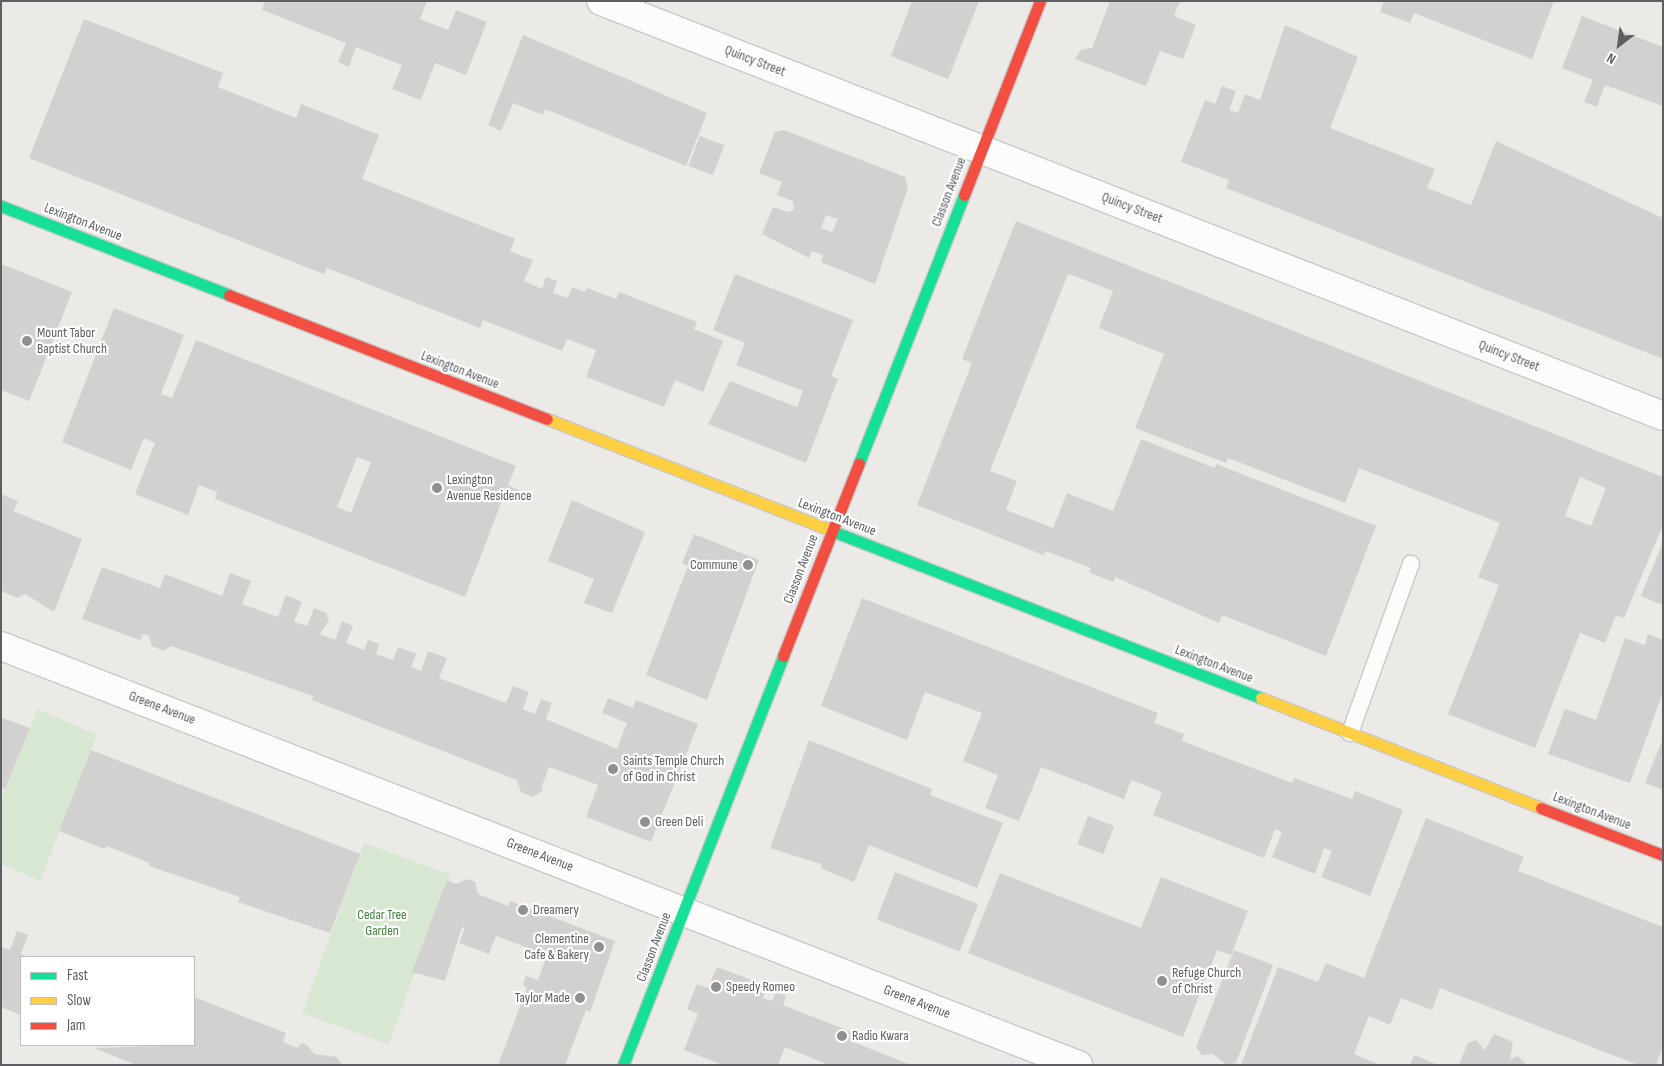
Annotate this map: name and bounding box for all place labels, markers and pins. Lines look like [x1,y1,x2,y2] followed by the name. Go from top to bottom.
[37,325,107,358] place label: Mount Tabor Baptist Church
[21,335,33,347] marker: Mount Tabor Baptist Church
[447,472,532,504] place label: Lexington Avenue Residence
[431,482,443,494] marker: Lexington Avenue Residence
[690,557,738,573] place label: Commune
[742,559,754,571] marker: Commune
[623,753,724,786] place label: Saints Temple Church of God in Christ
[607,763,619,775] marker: Saints Temple Church of God in Christ
[655,814,703,830] place label: Green Deli
[639,816,651,828] marker: Green Deli
[533,902,579,918] place label: Dreamery
[517,904,529,916] marker: Dreamery
[524,931,589,964] place label: Clementine Cafe & Bakery
[593,941,605,953] marker: Clementine Cafe & Bakery
[1172,965,1241,998] place label: Refuge Church of Christ
[1156,975,1168,987] marker: Refuge Church of Christ
[726,979,795,995] place label: Speedy Romeo
[710,981,722,993] marker: Speedy Romeo
[515,990,570,1006] place label: Taylor Made
[574,992,586,1004] marker: Taylor Made
[852,1028,909,1044] place label: Radio Kwara
[836,1030,848,1042] marker: Radio Kwara

